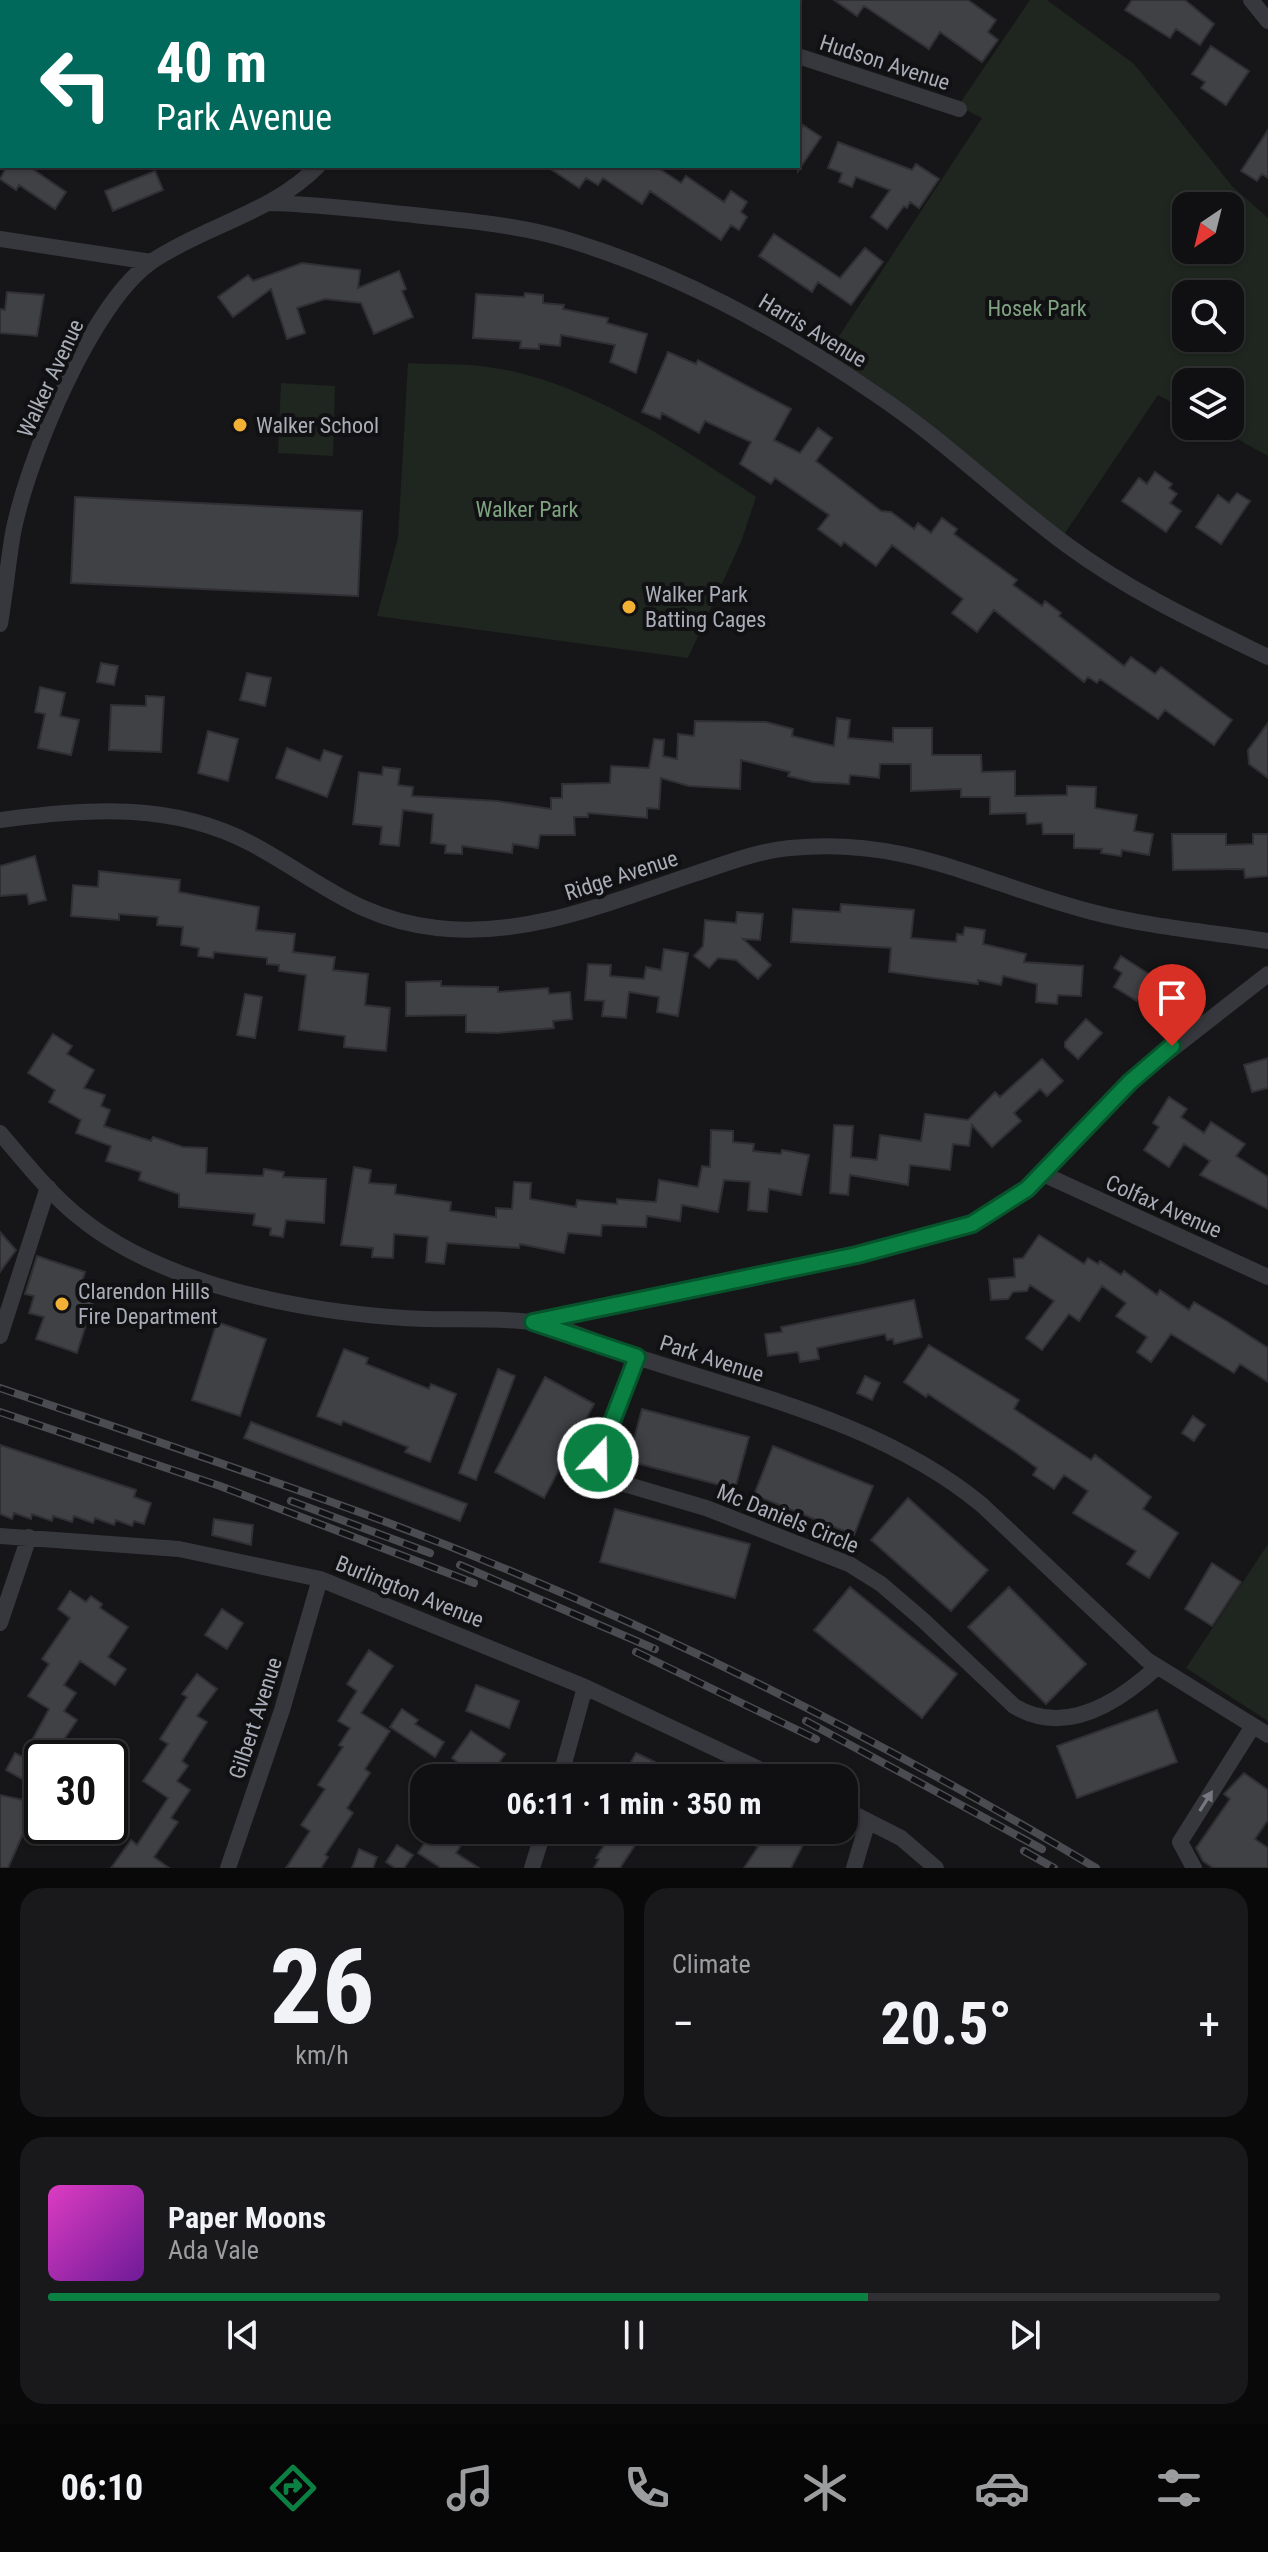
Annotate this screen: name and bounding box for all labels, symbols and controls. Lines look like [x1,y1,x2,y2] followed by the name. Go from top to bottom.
[156,30,267,96] text: 40 m
[817,30,953,95] street label: Hudson Avenue
[24,32,128,136] icon: left
[156,97,332,139] text: Park Avenue
[1172,192,1244,264] north arrow
[1172,192,1244,440] map controls
[1172,280,1244,352] button: search
[754,289,871,372] street label: Harris Avenue
[987,296,1087,321] park label: Hosek Park
[12,315,89,441] street label: Walker Avenue
[1172,368,1244,440] button: layers
[256,413,379,438] place label: Walker School
[231,416,249,434] marker: Walker School
[476,497,579,522] park label: Walker Park
[645,582,766,632] place label: Walker Park Batting Cages
[620,598,638,616] marker: Walker Park Batting Cages
[562,845,681,905] street label: Ridge Avenue
[1138,964,1206,1046] pin
[1150,976,1194,1020] icon: arrive
[1102,1170,1226,1243] street label: Colfax Avenue
[78,1279,218,1329] place label: Clarendon Hills Fire Department
[53,1295,71,1313] marker: Clarendon Hills Fire Department
[657,1330,767,1387] street label: Park Avenue
[556,1416,640,1500] position arrow
[713,1479,862,1558] street label: Mc Daniels Circle
[332,1550,487,1633] street label: Burlington Avenue
[224,1654,287,1782] street label: Gilbert Avenue
[24,1740,128,1844] speed limit sign: 30
[507,1786,761,1821] text: 06:11 · 1 min · 350 m
[1198,1790,1212,1812] one-way arrow
[269,1927,375,2048] text: 26
[672,1949,751,1979] text: Climate
[880,1988,1012,2059] text: 20.5°
[672,1998,694,2050] text: −
[1198,1998,1220,2050] text: +
[295,2040,349,2070] text: km/h
[168,2200,326,2235] text: Paper Moons
[168,2235,259,2265] text: Ada Vale
[221,2313,265,2357] icon: previous
[612,2313,656,2357] icon: pause
[1003,2313,1047,2357] icon: next
[265,2460,321,2516] icon: directions
[442,2460,498,2516] icon: music
[619,2460,675,2516] icon: phone
[797,2460,853,2516] icon: climate
[974,2460,1030,2516] icon: car
[1151,2460,1207,2516] icon: filters
[61,2467,143,2509] text: 06:10

